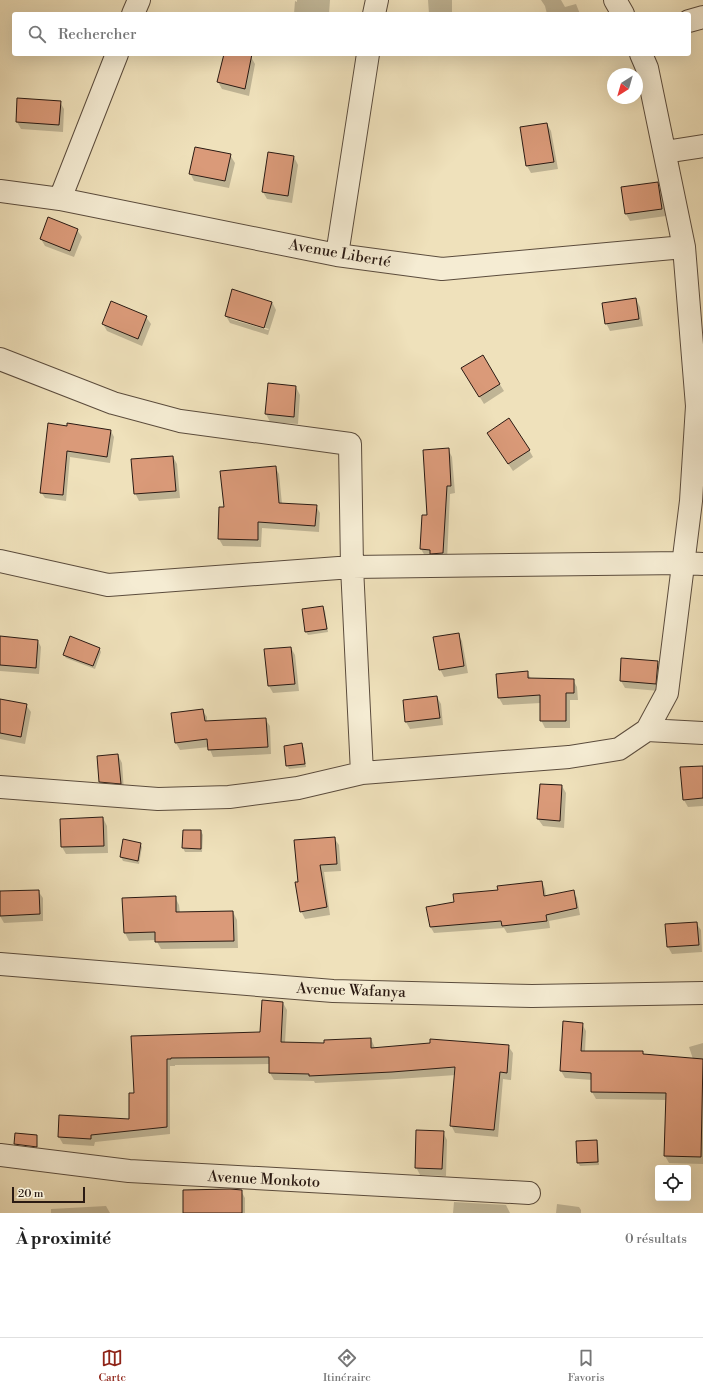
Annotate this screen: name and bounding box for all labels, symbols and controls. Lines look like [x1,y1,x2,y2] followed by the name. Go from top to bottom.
[12,12,691,56] search box
[26,23,48,45] icon: search
[58,25,137,44] text: Rechercher
[607,68,643,104] north arrow
[286,235,392,272] street label: Avenue Liberté
[295,979,406,1002] street label: Avenue Wafanya
[655,1165,691,1201] map controls
[655,1165,691,1201] button: locate
[206,1167,321,1192] street label: Avenue Monkoto
[12,1185,85,1204] scale bar
[18,1187,43,1201] text: 20 m
[16,1228,111,1250] text: À proximité
[625,1231,687,1247] text: 0 résultats
[98,1347,126,1385] tab: Carte
[323,1347,371,1385] tab: Itinéraire
[568,1347,605,1385] tab: Favoris

